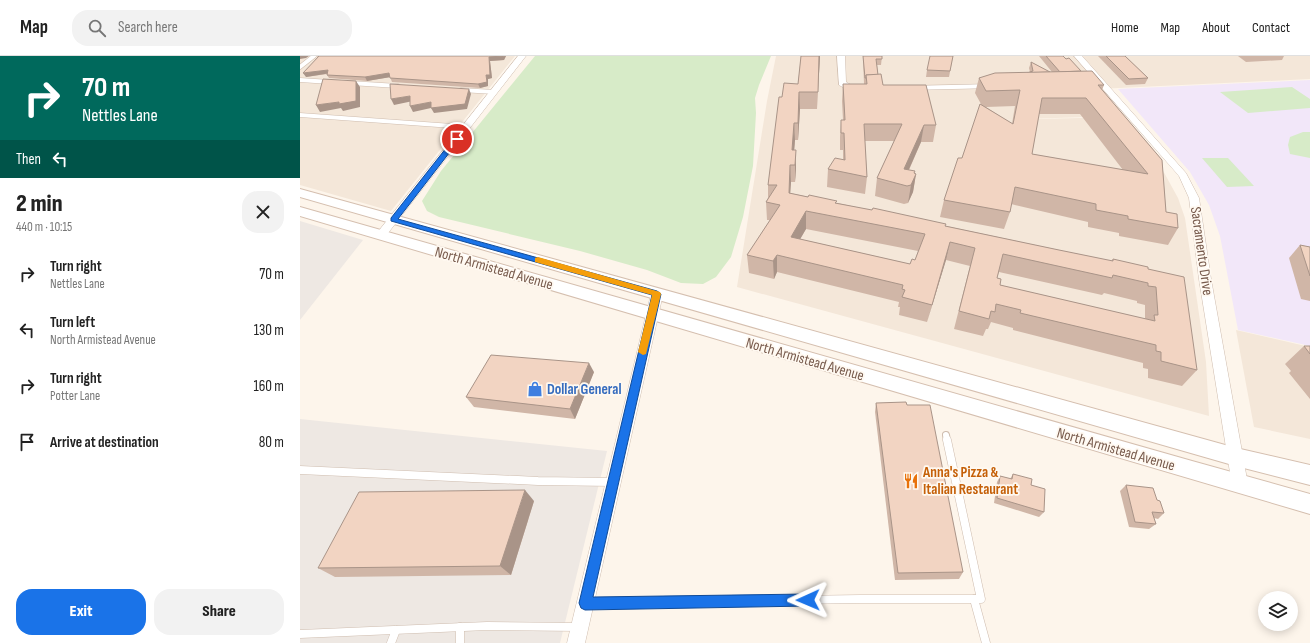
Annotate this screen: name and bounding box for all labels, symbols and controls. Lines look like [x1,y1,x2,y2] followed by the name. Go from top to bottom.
[72,10,352,46] search box
[20,16,48,39] text: Map
[86,17,108,39] icon: search
[118,18,178,37] text: Search here
[1111,19,1139,36] text: Home
[1161,19,1180,36] text: Map
[1202,19,1230,36] text: About
[1252,19,1290,36] text: Contact
[82,71,130,104] text: 70 m
[16,72,68,124] icon: right
[82,105,158,126] text: Nettles Lane
[440,122,474,156] pin
[446,128,468,150] icon: arrive
[49,148,71,170] icon: left
[16,150,41,169] text: Then
[16,189,63,218] text: 2 min
[242,191,284,233] button: close
[1186,205,1217,297] street label: Sacramento Drive
[16,219,72,235] text: 440 m · 10:15
[433,243,555,294] street label: North Armistead Avenue
[50,257,102,276] text: Turn right
[16,263,38,285] icon: right
[259,265,284,284] text: 70 m
[50,276,105,292] text: Nettles Lane
[50,313,95,332] text: Turn left
[16,319,38,341] icon: left
[254,321,284,340] text: 130 m
[50,332,156,348] text: North Armistead Avenue
[744,334,866,385] street label: North Armistead Avenue
[50,369,102,388] text: Turn right
[16,375,38,397] icon: right
[253,377,284,396] text: 160 m
[526,380,544,398] shop icon: Dollar General
[547,380,622,399] place label: Dollar General
[50,388,100,404] text: Potter Lane
[1055,424,1177,475] street label: North Armistead Avenue
[16,431,38,453] icon: arrive
[50,433,159,452] text: Arrive at destination
[259,433,284,452] text: 80 m
[922,463,1018,499] place label: Anna's Pizza & Italian Restaurant
[902,472,920,490] restaurant icon: Anna's Pizza & Italian Restaurant
[787,579,829,621] position arrow
[16,589,146,635] button: Exit
[154,589,284,635] button: Share
[1258,591,1298,631] map controls
[1258,591,1298,631] button: layers

